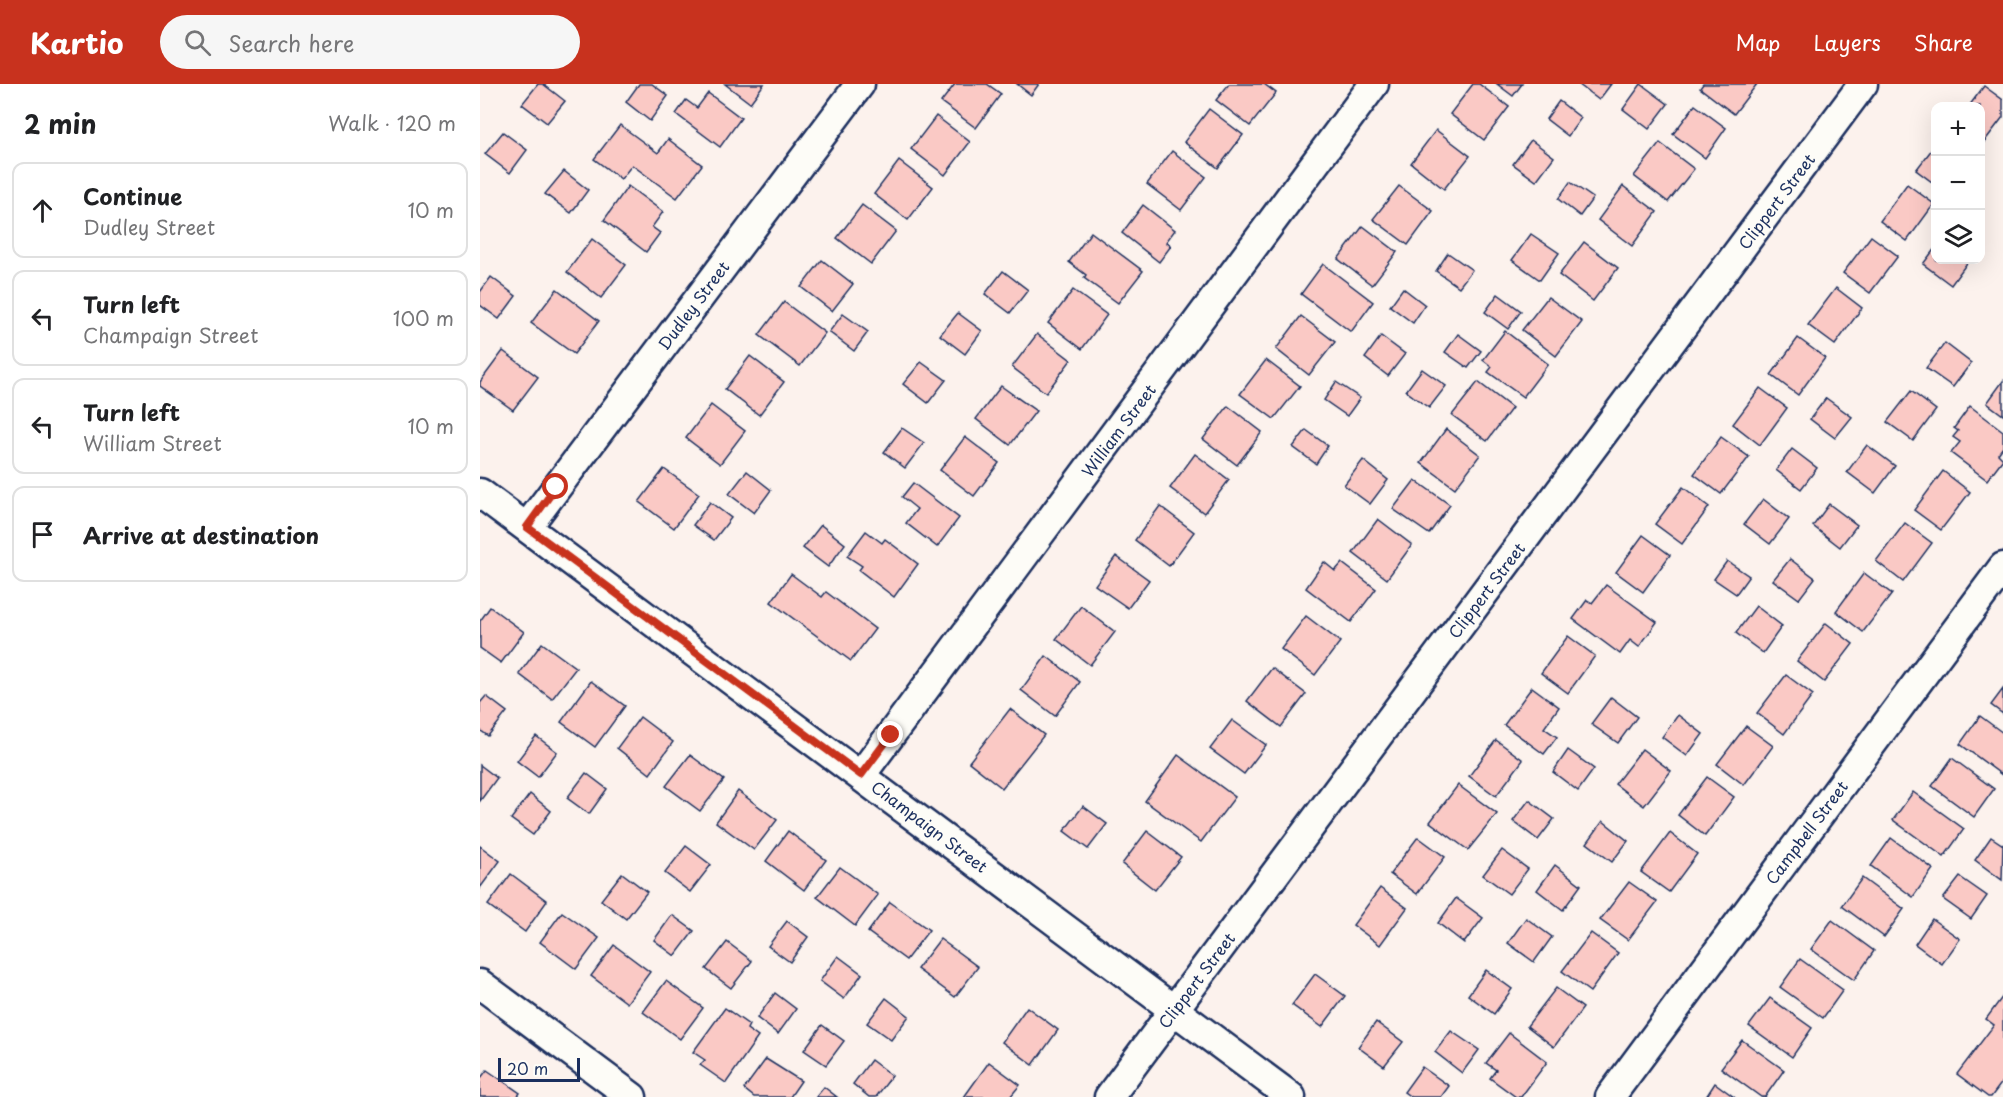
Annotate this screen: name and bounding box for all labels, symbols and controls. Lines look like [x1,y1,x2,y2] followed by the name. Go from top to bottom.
[160,15,580,69] search box
[30,21,124,64] text: Kartio
[181,26,214,59] icon: search
[229,26,354,59] text: Search here
[1736,26,1780,58] text: Map
[1813,26,1881,58] text: Layers
[1914,26,1973,58] text: Share
[1931,102,1985,264] map controls
[1931,102,1985,156] button: +
[24,104,97,143] text: 2 min
[328,108,456,138] text: Walk · 120 m
[1732,148,1820,254] street label: Clippert Street
[1931,156,1985,210] button: −
[83,179,182,212] text: Continue
[26,194,59,227] icon: ahead
[407,195,454,225] text: 10 m
[1931,210,1985,264] button: layers
[83,212,215,242] text: Dudley Street
[652,255,735,354] street label: Dudley Street
[83,287,180,320] text: Turn left
[26,302,59,335] icon: left
[393,303,454,333] text: 100 m
[83,320,258,350] text: Champaign Street
[1075,378,1161,481] street label: William Street
[83,395,180,428] text: Turn left
[26,410,59,443] icon: left
[407,411,454,441] text: 10 m
[83,428,222,458] text: William Street
[542,473,568,499] route start
[26,518,59,551] icon: arrive
[83,518,319,551] text: Arrive at destination
[1442,537,1530,643] street label: Clippert Street
[877,721,903,747] route end
[867,774,994,878] street label: Champaign Street
[1759,775,1853,889] street label: Campbell Street
[1152,927,1240,1033] street label: Clippert Street
[498,1055,580,1082] scale bar
[507,1056,548,1080] text: 20 m

